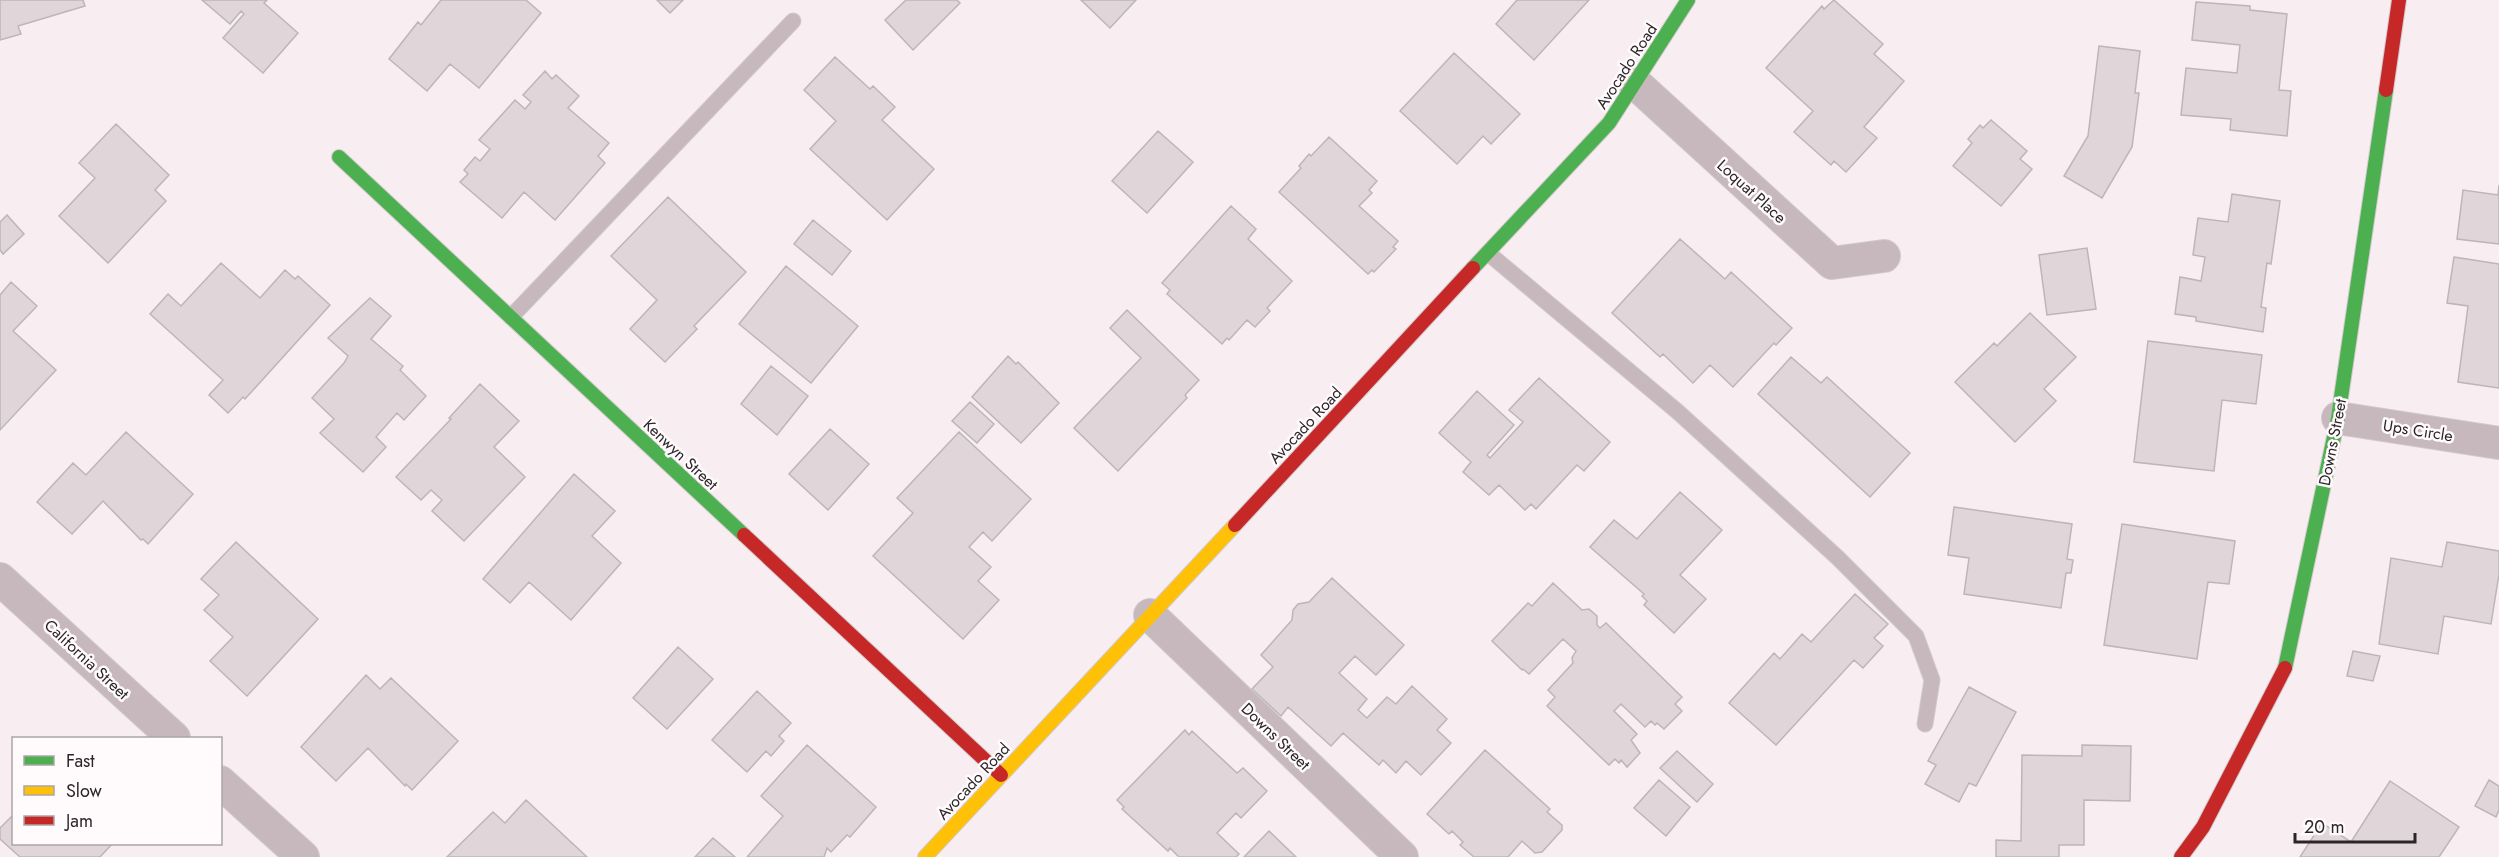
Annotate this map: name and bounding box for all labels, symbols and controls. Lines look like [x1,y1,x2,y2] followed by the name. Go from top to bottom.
[1590,19,1663,114] street label: Avocado Road
[1712,154,1791,229] street label: Loquat Place
[1264,382,1347,469] street label: Avocado Road
[2313,397,2352,488] street label: Downs Street
[638,414,723,495] street label: Kenwyn Street
[2381,414,2454,447] street label: Ups Circle
[39,614,134,705] street label: California Street
[1236,697,1315,775] street label: Downs Street
[12,737,222,845] legend
[932,738,1015,825] street label: Avocado Road
[66,748,95,774] text: Fast
[66,778,103,804] text: Slow
[2295,806,2415,844] scale bar
[64,808,93,834] text: Jam
[2304,814,2344,840] text: 20 m

